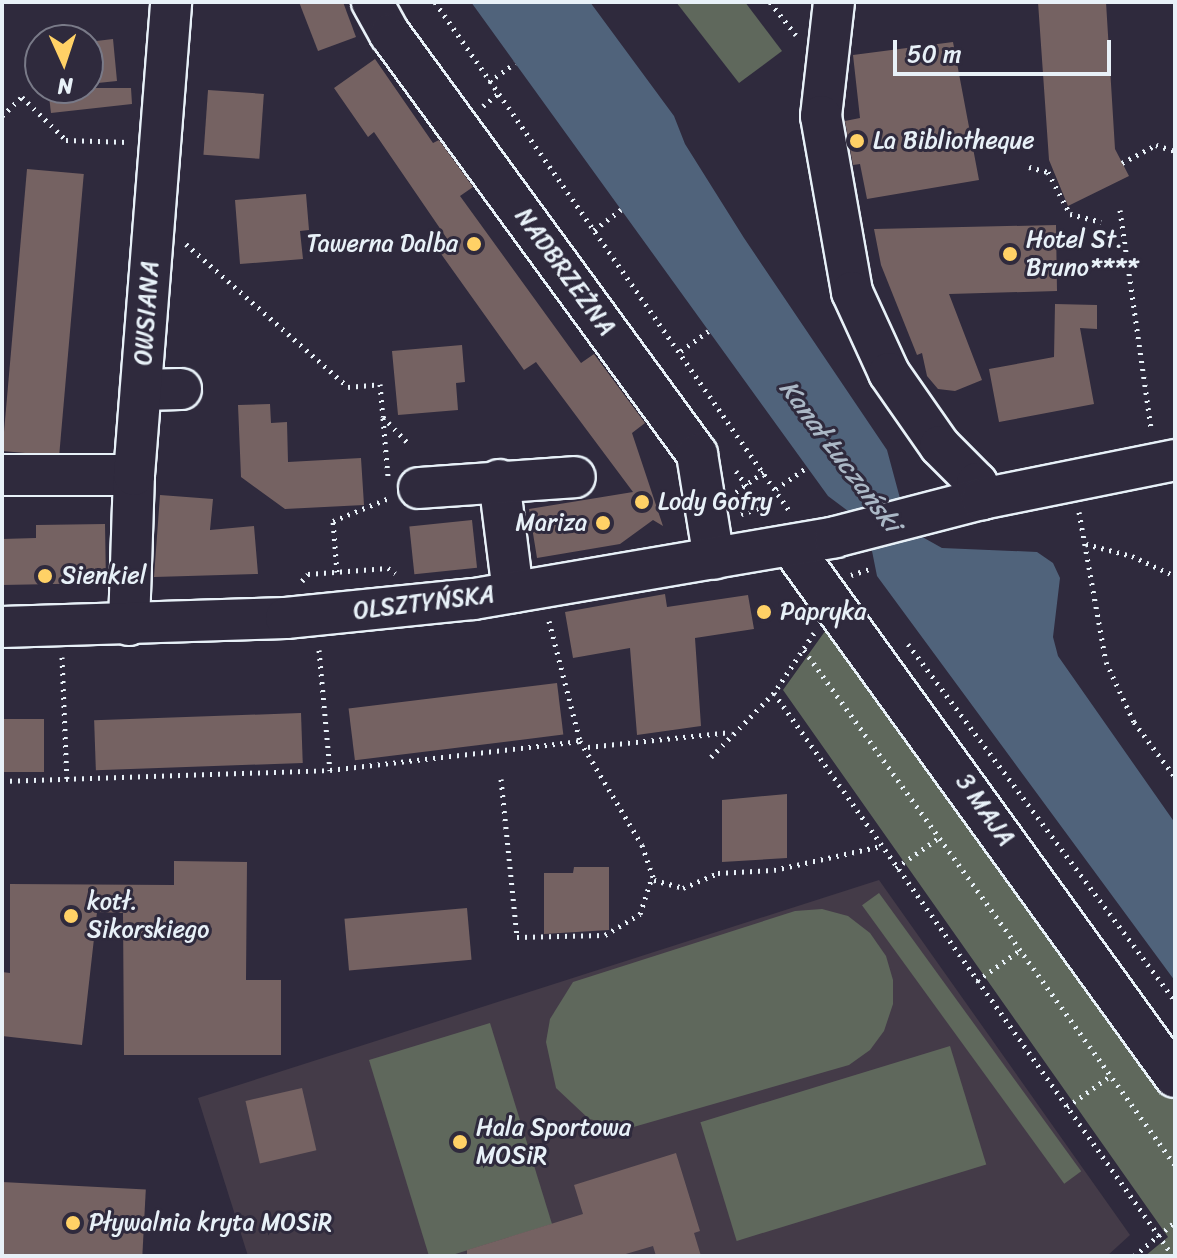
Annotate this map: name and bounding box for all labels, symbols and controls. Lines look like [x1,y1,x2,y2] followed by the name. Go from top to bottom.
[24,24,104,104] north arrow
[897,24,1115,74] scale bar
[907,33,962,75] text: 50 m
[57,67,74,106] text: N
[873,127,1033,155] place label: La Bibliotheque
[848,132,866,150] marker: La Bibliotheque
[509,203,621,341] street label: NADBRZEŻNA
[1026,226,1138,282] place label: Hotel St. Bruno****
[307,230,458,258] place label: Tawerna Dalba
[465,235,483,253] marker: Tawerna Dalba
[1001,245,1019,263] marker: Hotel St. Bruno****
[129,260,165,366] street label: OWSIANA
[773,374,907,538] water label: Kanał Łuczański
[658,488,773,516] place label: Lody Gofry
[633,493,651,511] marker: Lody Gofry
[515,509,587,537] place label: Mariza
[594,514,612,532] marker: Mariza
[61,562,147,590] place label: Sienkiel
[36,567,54,585] marker: Sienkiel
[352,580,496,626] street label: OLSZTYŃSKA
[780,598,866,626] place label: Papryka
[755,603,773,621] marker: Papryka
[950,768,1020,852] street label: 3 MAJA
[87,888,209,944] place label: kotł. Sikorskiego
[62,907,80,925] marker: kotł. Sikorskiego
[476,1114,630,1170] place label: Hala Sportowa MOSiR
[451,1133,469,1151] marker: Hala Sportowa MOSiR
[89,1209,332,1237] place label: Pływalnia kryta MOSiR
[64,1214,82,1232] marker: Pływalnia kryta MOSiR

